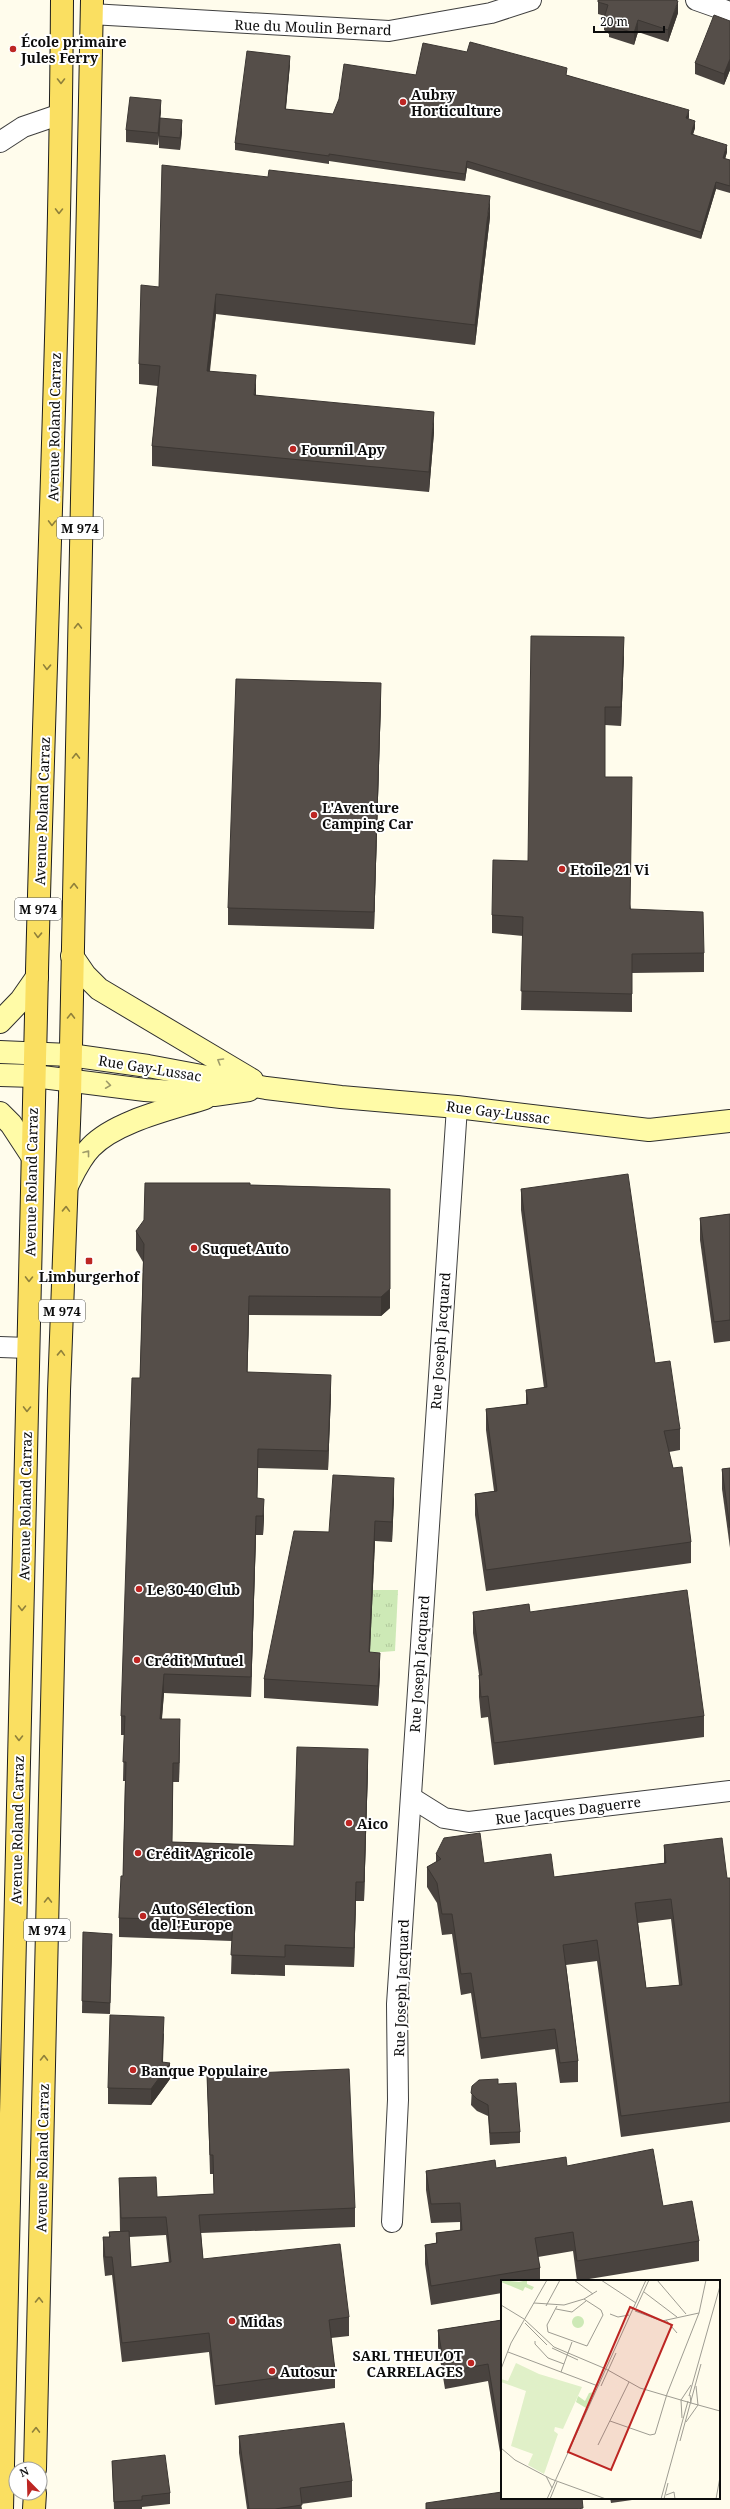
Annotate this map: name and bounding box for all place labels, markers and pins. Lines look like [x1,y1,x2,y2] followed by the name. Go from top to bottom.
[20,32,126,67] place label: École primaire Jules Ferry
[8,44,18,54] marker: École primaire Jules Ferry
[411,85,501,120] place label: Aubry Horticulture
[398,97,408,107] marker: Aubry Horticulture
[301,440,386,459] place label: Fournil Apy
[288,444,298,454] marker: Fournil Apy
[322,798,414,833] place label: L'Aventure Camping Car
[309,810,319,820] marker: L'Aventure Camping Car
[570,860,649,879] place label: Etoile 21 Vi
[557,864,567,874] marker: Etoile 21 Vi
[202,1239,289,1258] place label: Suquet Auto
[189,1243,199,1253] marker: Suquet Auto
[84,1256,94,1266] marker: Limburgerhof
[39,1267,141,1286] place label: Limburgerhof
[147,1580,240,1599] place label: Le 30-40 Club
[134,1584,144,1594] marker: Le 30-40 Club
[145,1651,244,1670] place label: Crédit Mutuel
[132,1655,142,1665] marker: Crédit Mutuel
[357,1814,388,1833] place label: Aico
[344,1818,354,1828] marker: Aico
[146,1844,253,1863] place label: Crédit Agricole
[133,1848,143,1858] marker: Crédit Agricole
[151,1899,253,1934] place label: Auto Sélection de l'Europe
[138,1911,148,1921] marker: Auto Sélection de l'Europe
[141,2061,268,2080] place label: Banque Populaire
[128,2065,138,2075] marker: Banque Populaire
[240,2312,283,2331] place label: Midas
[227,2316,237,2326] marker: Midas
[353,2346,463,2381] place label: SARL THEULOT CARRELAGES
[466,2358,476,2368] marker: SARL THEULOT CARRELAGES
[280,2362,338,2381] place label: Autosur
[267,2366,277,2376] marker: Autosur

